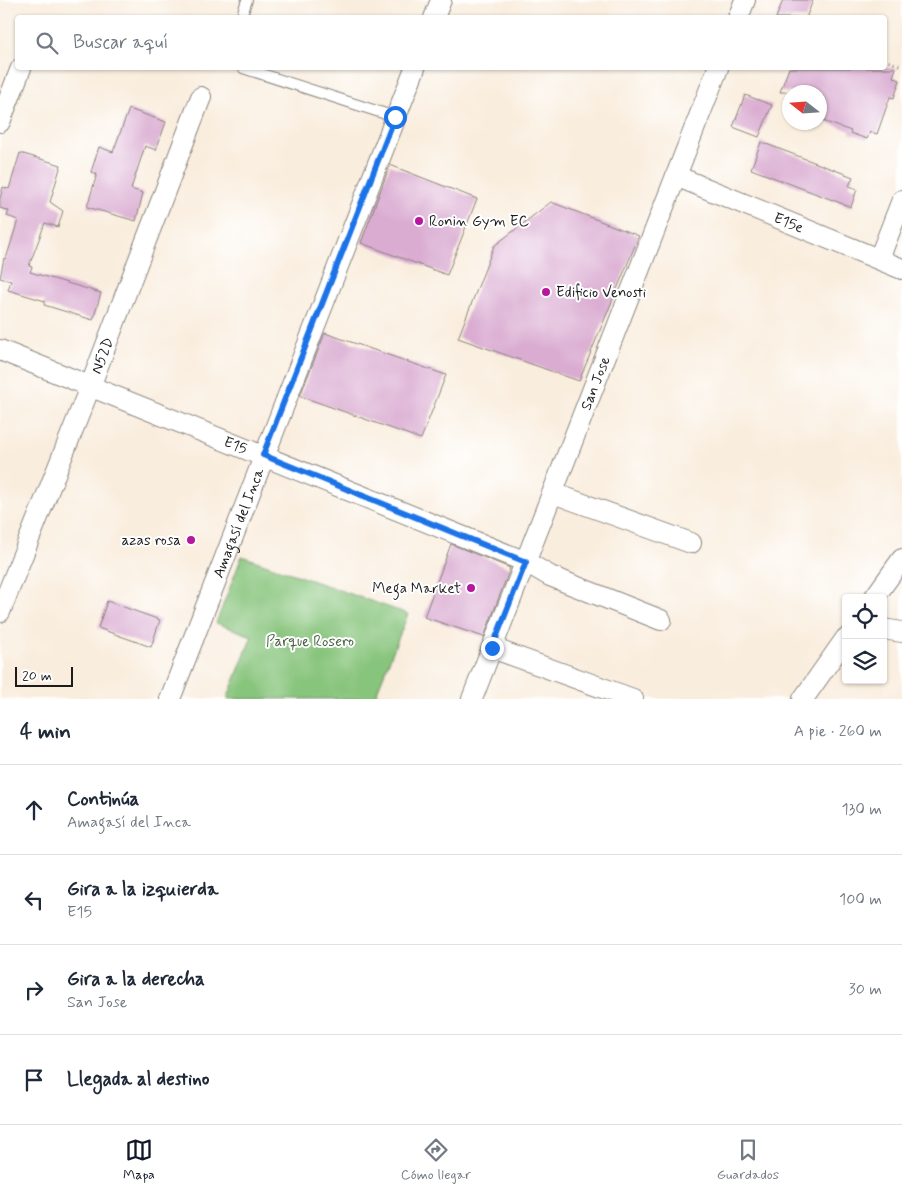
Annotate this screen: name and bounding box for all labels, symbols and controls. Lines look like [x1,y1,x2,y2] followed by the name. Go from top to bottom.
[15,15,887,70] search box
[33,29,61,57] icon: search
[73,30,168,55] text: Buscar aquí
[782,85,827,130] north arrow
[384,106,407,129] route start
[770,208,807,238] street label: E15e
[429,212,530,232] place label: Ronin Gym EC
[413,215,425,227] marker: Ronin Gym EC
[556,283,646,303] place label: Edificio Venosti
[540,286,552,298] marker: Edificio Venosti
[87,335,119,377] street label: N52D
[576,354,616,413] street label: San Jose
[221,432,250,460] street label: E15
[209,464,270,581] street label: Amagasí del Inca
[122,531,181,551] place label: azas rosa
[185,534,197,546] marker: azas rosa
[372,579,461,600] place label: Mega Market
[465,582,477,594] marker: Mega Market
[842,594,887,684] map controls
[842,594,887,639] button: locate
[266,632,354,652] park label: Parque Rosero
[481,637,504,660] route end
[842,639,887,684] button: layers
[15,664,72,687] scale bar
[22,667,52,685] text: 20 m
[20,718,71,746] text: 4 min
[794,721,882,742] text: A pie · 260 m
[67,787,139,812] text: Continúa
[20,796,48,824] icon: ahead
[841,799,882,820] text: 130 m
[67,812,191,833] text: Amagasí del Inca
[67,877,218,902] text: Gira a la izquierda
[20,886,48,914] icon: left
[839,889,882,910] text: 100 m
[67,902,92,923] text: E15
[67,967,205,992] text: Gira a la derecha
[20,976,48,1004] icon: right
[849,979,882,1000] text: 30 m
[67,992,127,1013] text: San Jose
[20,1066,48,1094] icon: arrive
[67,1067,209,1092] text: Llegada al destino
[123,1136,155,1184] tab: Mapa
[401,1136,471,1184] tab: Cómo llegar
[717,1136,779,1184] tab: Guardados

